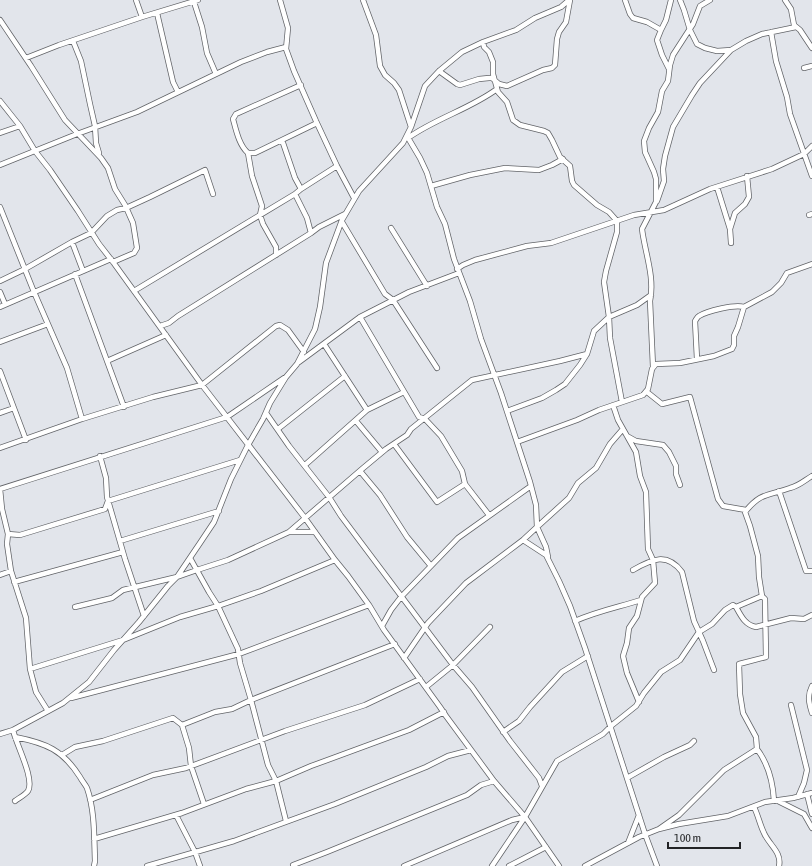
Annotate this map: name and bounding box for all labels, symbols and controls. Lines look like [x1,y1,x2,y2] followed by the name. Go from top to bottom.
[668,824,740,850] scale bar
[674,831,701,845] text: 100 m

